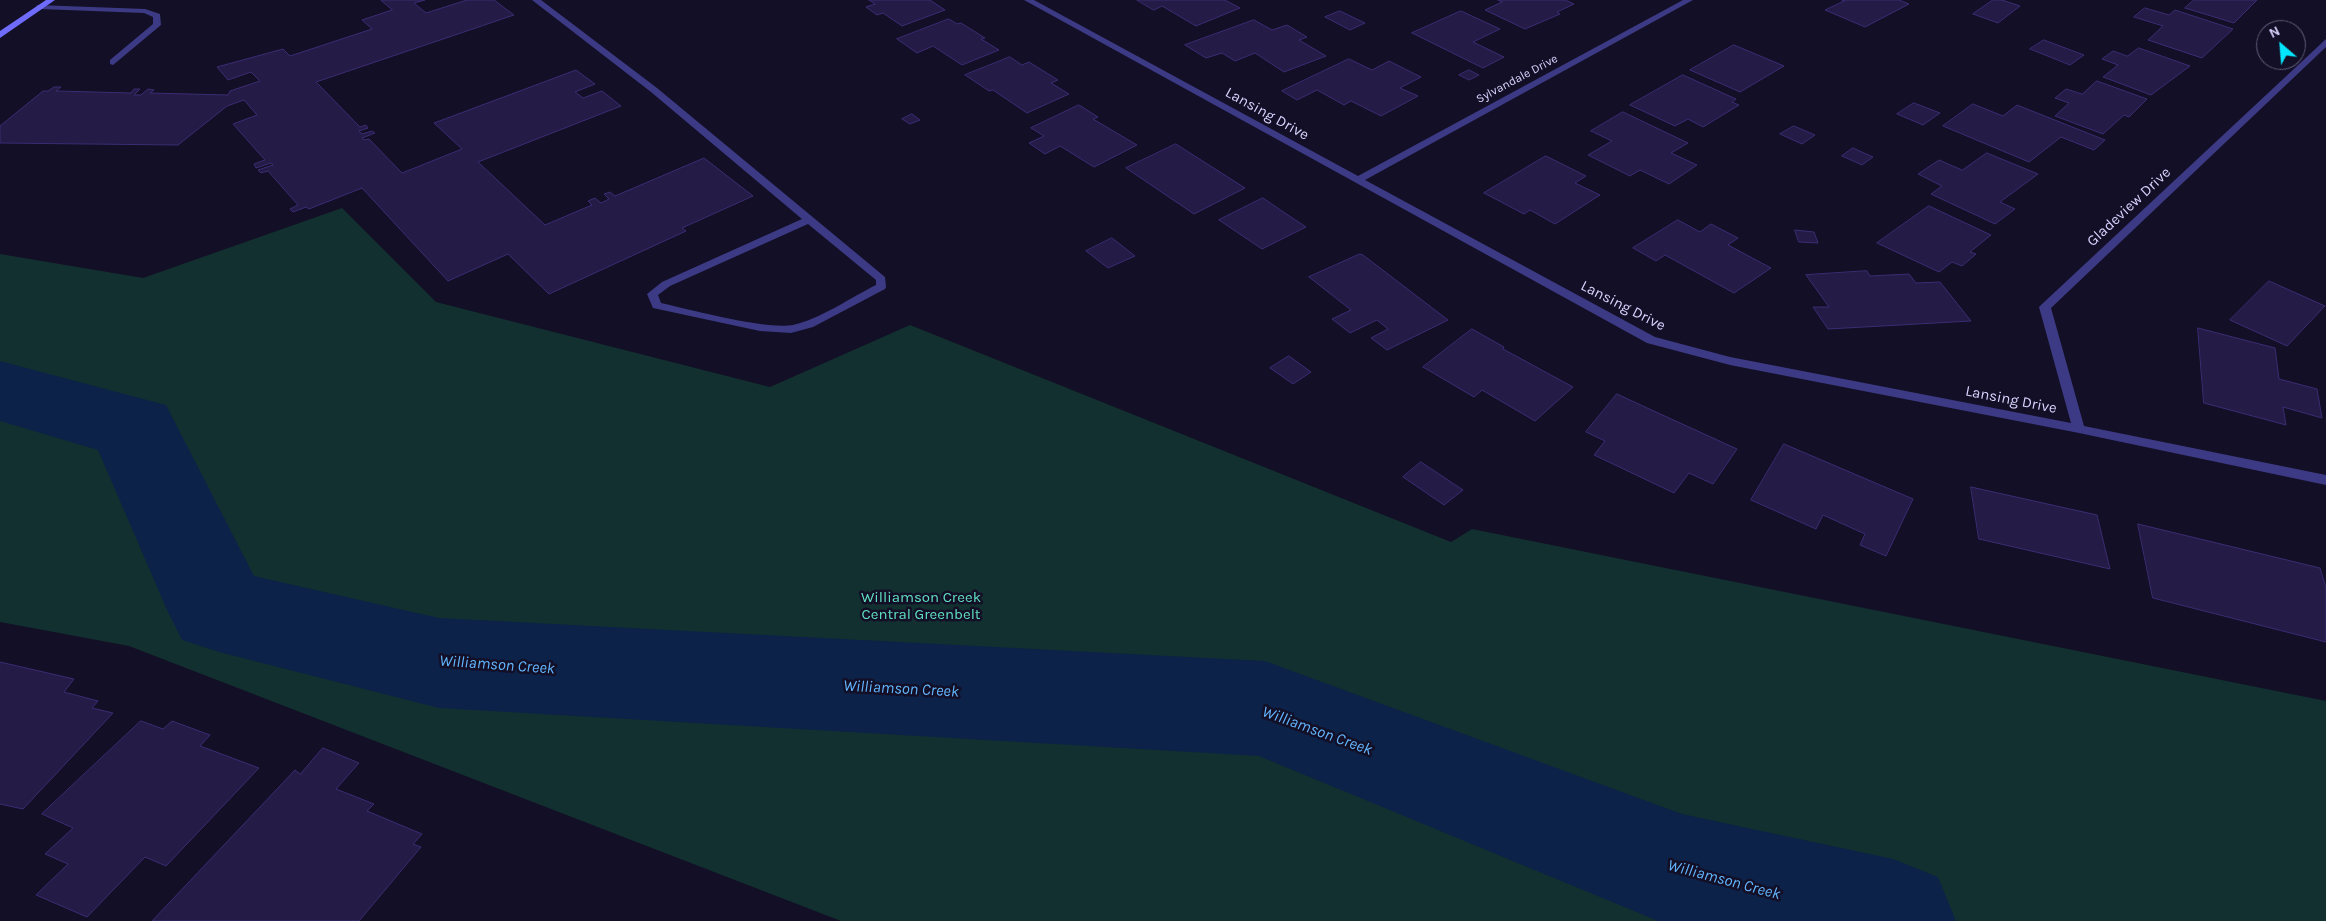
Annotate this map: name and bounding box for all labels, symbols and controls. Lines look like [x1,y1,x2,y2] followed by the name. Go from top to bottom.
[2256,20,2306,70] north arrow
[2266,22,2283,42] text: N
[1474,51,1560,107] street label: Sylvandale Drive
[1222,84,1312,144] street label: Lansing Drive
[2083,164,2175,250] street label: Gladeview Drive
[1578,277,1668,335] street label: Lansing Drive
[1964,382,2058,418] street label: Lansing Drive
[861,589,981,624] park label: Williamson Creek Central Greenbelt
[439,651,555,679] water label: Williamson Creek
[843,676,959,702] water label: Williamson Creek
[1259,702,1375,760] water label: Williamson Creek
[1666,856,1782,904] water label: Williamson Creek

